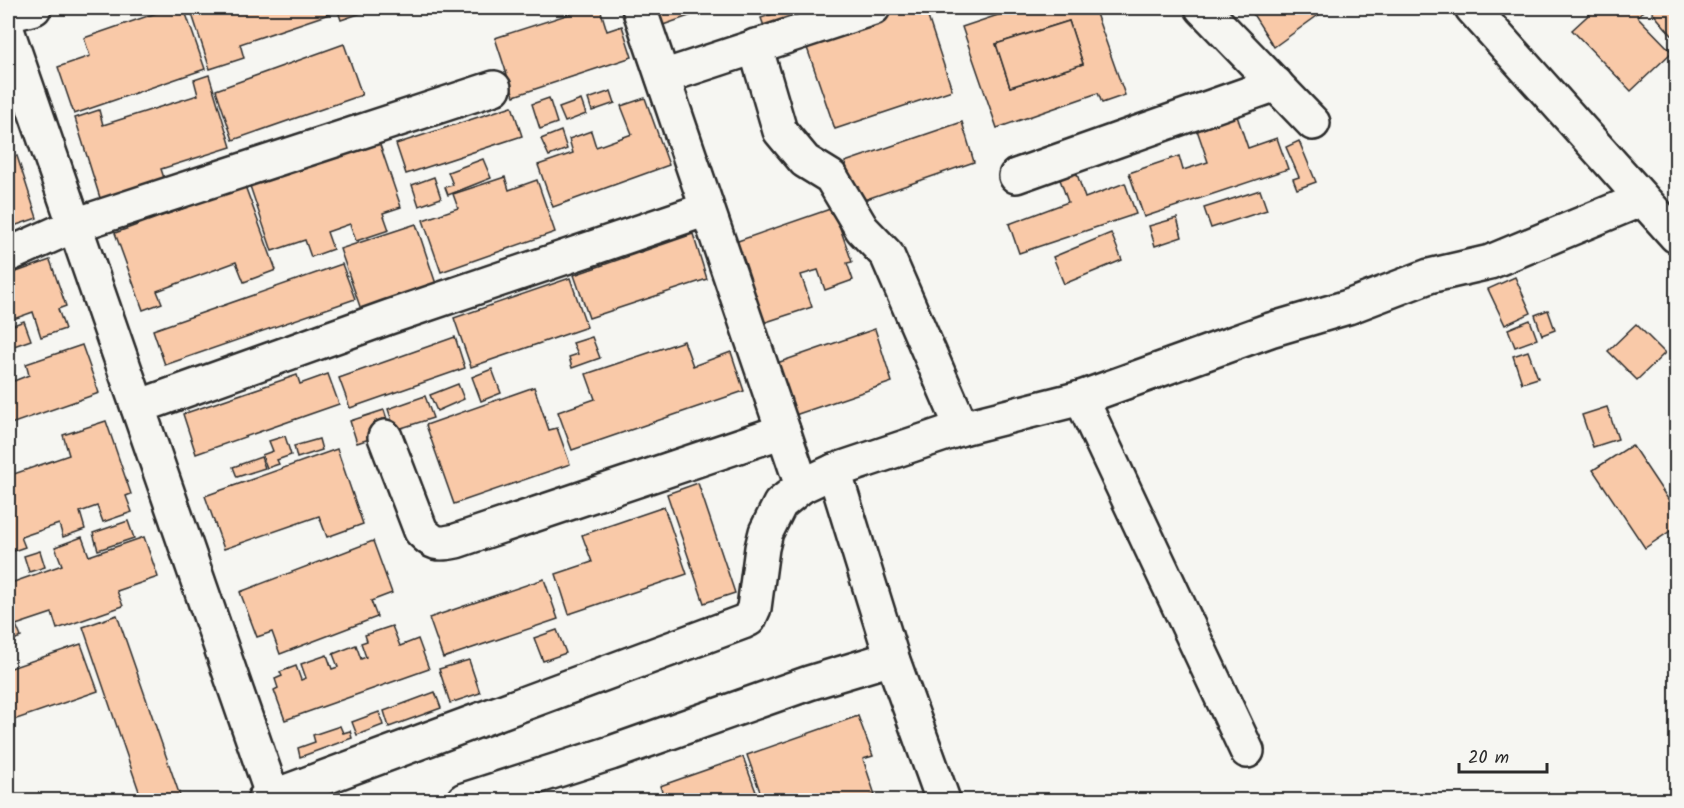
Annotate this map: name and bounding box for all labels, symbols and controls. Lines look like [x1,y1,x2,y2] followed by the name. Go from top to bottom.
[1459,736,1548,774] scale bar
[1468,744,1509,773] text: 20 m

